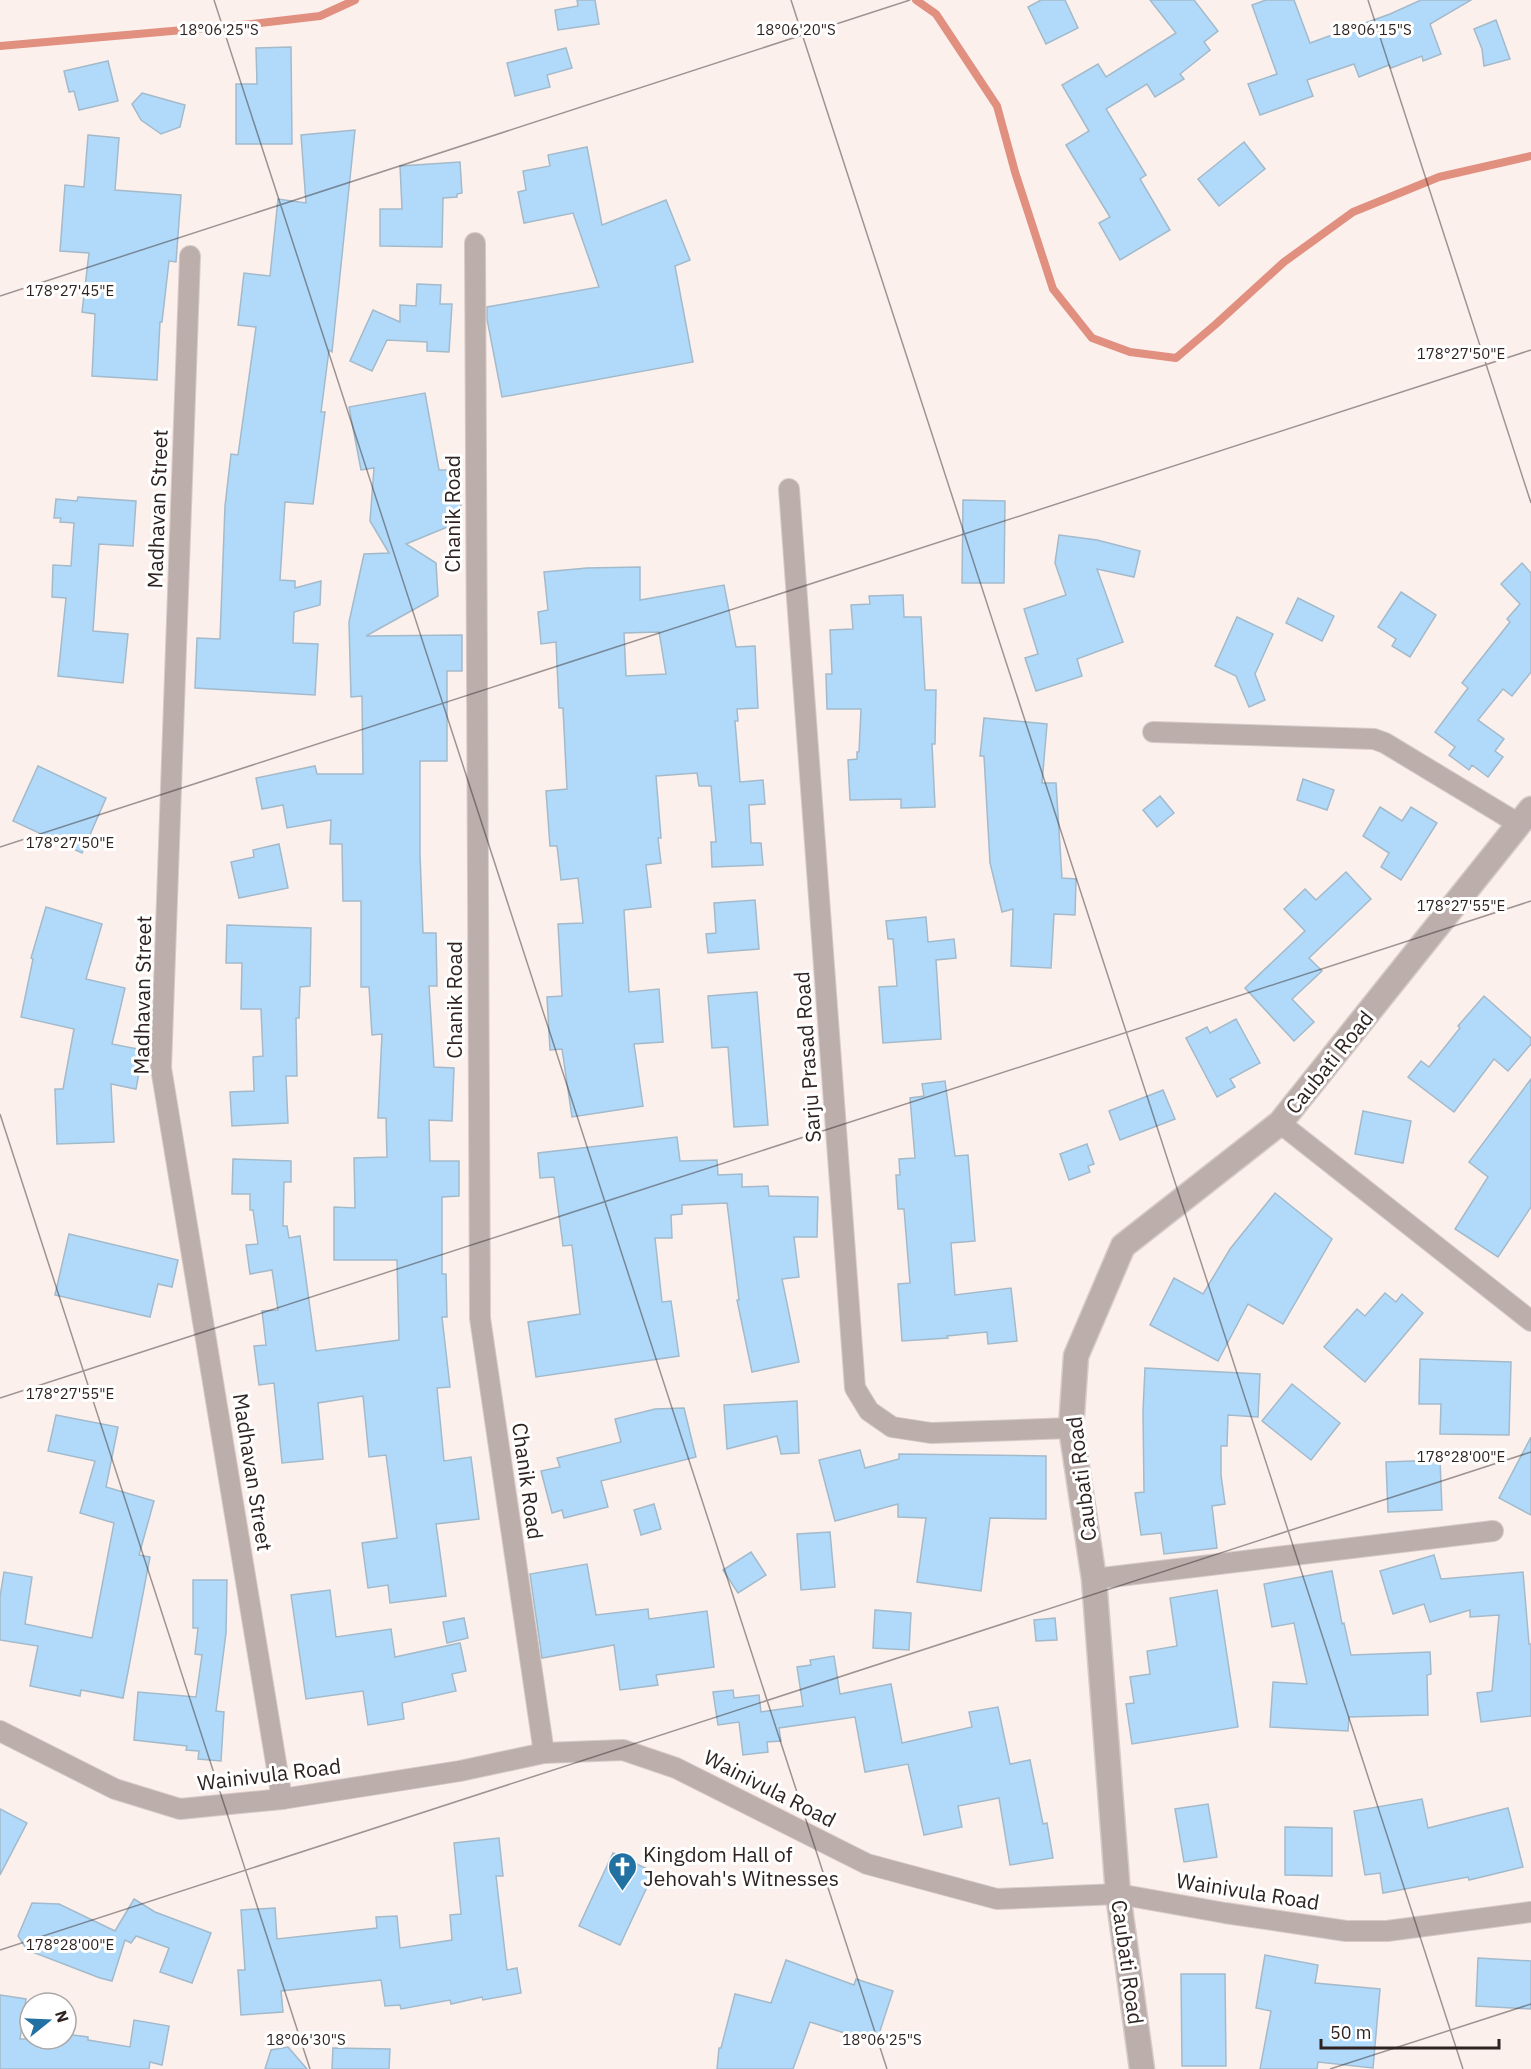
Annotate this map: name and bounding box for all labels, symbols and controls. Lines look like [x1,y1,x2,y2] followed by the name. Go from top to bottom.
[179,20,259,39] text: 18°06'25"S
[756,20,836,39] text: 18°06'20"S
[1332,20,1412,39] text: 18°06'15"S
[26,281,114,300] text: 178°27'45"E
[1417,344,1505,363] text: 178°27'50"E
[140,429,174,589] street label: Madhavan Street
[438,455,466,573] street label: Chanik Road
[26,833,114,852] text: 178°27'50"E
[1417,896,1505,915] text: 178°27'55"E
[127,915,157,1075] street label: Madhavan Street
[440,941,468,1059] street label: Chanik Road
[787,970,827,1144] street label: Sarju Prasad Road
[1279,1004,1379,1120] street label: Caubati Road
[26,1384,114,1403] text: 178°27'55"E
[227,1391,279,1553] street label: Madhavan Street
[1059,1415,1103,1543] street label: Caubati Road
[506,1421,550,1541] street label: Chanik Road
[1417,1447,1505,1466] text: 178°28'00"E
[699,1743,841,1833] street label: Wainivula Road
[196,1751,342,1797] street label: Wainivula Road
[643,1840,839,1892] place label: Kingdom Hall of Jehovah's Witnesses
[606,1850,638,1892] church icon: Kingdom Hall of Jehovah's Witnesses
[1174,1866,1322,1916] street label: Wainivula Road
[1105,1898,1151,2026] street label: Caubati Road
[26,1935,114,1954] text: 178°28'00"E
[18,1991,78,2051] north arrow
[51,2008,74,2025] text: N
[1321,2012,1500,2050] scale bar
[1330,2021,1372,2044] text: 50 m
[266,2030,346,2049] text: 18°06'30"S
[842,2030,922,2049] text: 18°06'25"S

